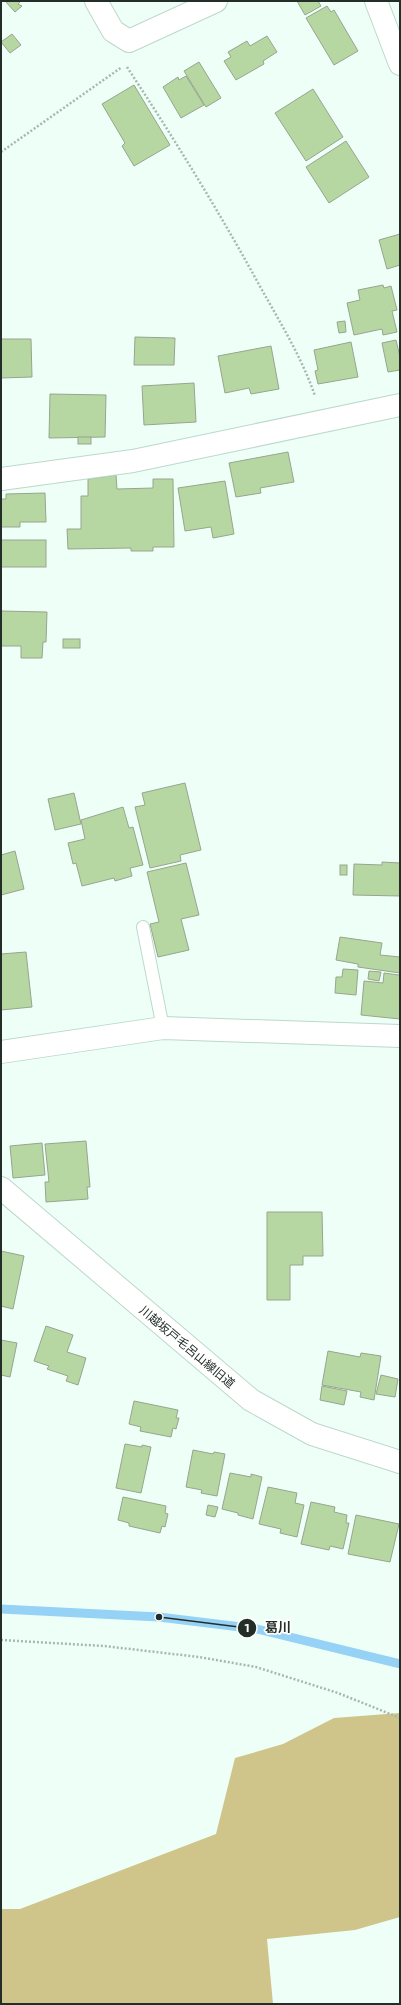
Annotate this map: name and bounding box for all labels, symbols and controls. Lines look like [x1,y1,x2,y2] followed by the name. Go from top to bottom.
[137,1302,238,1390] street label: 川越坂戸毛呂山線旧道
[237,1615,299,1640] callout: 葛川
[265,1619,291,1635] text: 葛川
[244,1620,250,1634] text: 1

